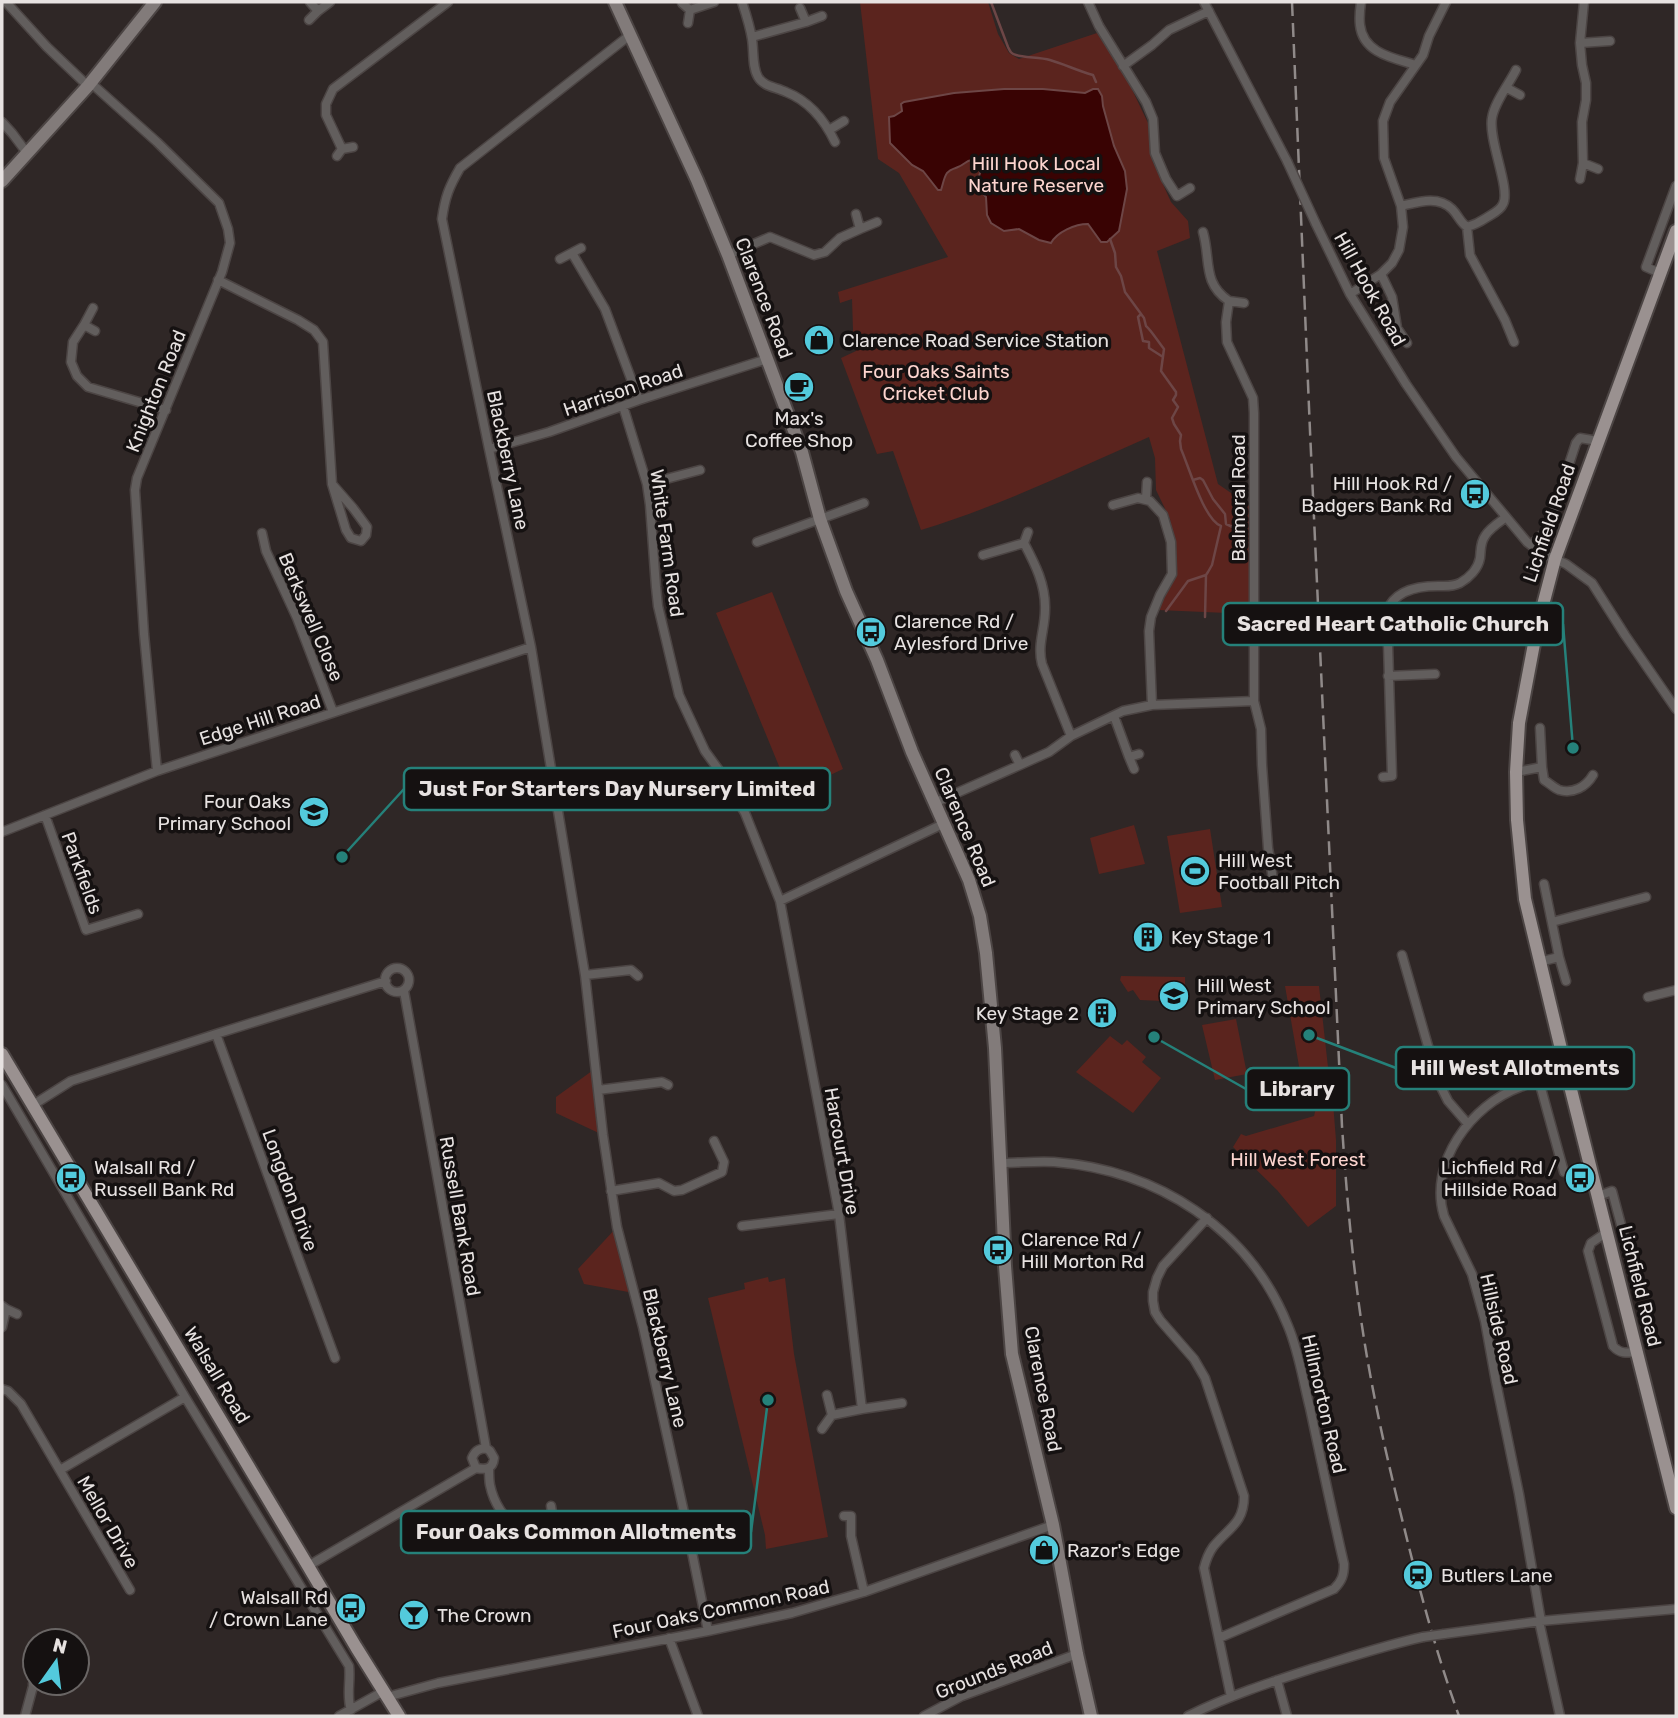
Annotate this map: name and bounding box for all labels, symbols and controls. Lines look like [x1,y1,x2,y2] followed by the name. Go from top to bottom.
[968,152,1104,197] park label: Hill Hook Local Nature Reserve
[1329,228,1411,350] street label: Hill Hook Road
[730,234,798,362] street label: Clarence Road
[802,323,836,357] shop icon: Clarence Road Service Station
[121,326,191,456] street label: Knighton Road
[842,329,1109,352] place label: Clarence Road Service Station
[560,359,686,421] street label: Harrison Road
[862,360,1010,405] park label: Four Oaks Saints Cricket Club
[782,370,816,404] cafe icon: Max's Coffee Shop
[482,388,534,532] street label: Blackberry Lane
[745,407,853,452] place label: Max's Coffee Shop
[1227,434,1250,562] street label: Balmoral Road
[1518,461,1580,585] street label: Lichfield Road
[645,468,689,618] street label: White Farm Road
[1301,472,1452,517] place label: Hill Hook Rd / Badgers Bank Rd
[1458,477,1492,511] bus stop icon: Hill Hook Rd / Badgers Bank Rd
[274,549,348,685] street label: Berkswell Close
[1223,603,1563,645] callout: Sacred Heart Catholic Church
[894,610,1028,655] place label: Clarence Rd / Aylesford Drive
[1237,611,1549,636] text: Sacred Heart Catholic Church
[854,615,888,649] bus stop icon: Clarence Rd / Aylesford Drive
[196,690,324,750] street label: Edge Hill Road
[929,764,1001,890] street label: Clarence Road
[404,768,830,810] callout: Just For Starters Day Nursery Limited
[418,776,816,801] text: Just For Starters Day Nursery Limited
[157,790,291,835] place label: Four Oaks Primary School
[297,795,331,829] school or university icon: Four Oaks Primary School
[56,829,108,917] street label: Parkfields
[1218,849,1340,894] place label: Hill West Football Pitch
[1178,854,1212,888] sports icon: Hill West Football Pitch
[1131,920,1165,954] building icon: Key Stage 1
[1171,926,1271,949] place label: Key Stage 1
[1197,974,1331,1019] place label: Hill West Primary School
[1157,979,1191,1013] school or university icon: Hill West Primary School
[1085,996,1119,1030] building icon: Key Stage 2
[976,1002,1079,1025] place label: Key Stage 2
[1396,1047,1634,1089] callout: Hill West Allotments
[1411,1055,1620,1080] text: Hill West Allotments
[1246,1068,1349,1110] callout: Library
[1259,1076,1335,1101] text: Library
[819,1086,865,1216] street label: Harcourt Drive
[257,1126,323,1254] street label: Longdon Drive
[435,1134,485,1298] street label: Russell Bank Road
[1230,1148,1366,1171] park label: Hill West Forest
[94,1156,234,1201] place label: Walsall Rd / Russell Bank Rd
[1441,1156,1557,1201] place label: Lichfield Rd / Hillside Road
[54,1161,88,1195] bus stop icon: Walsall Rd / Russell Bank Rd
[1563,1161,1597,1195] bus stop icon: Lichfield Rd / Hillside Road
[1614,1223,1666,1349] street label: Lichfield Road
[1021,1228,1144,1273] place label: Clarence Rd / Hill Morton Rd
[981,1233,1015,1267] bus stop icon: Clarence Rd / Hill Morton Rd
[1475,1271,1523,1387] street label: Hillside Road
[638,1286,692,1430] street label: Blackberry Lane
[179,1322,255,1428] street label: Walsall Road
[1020,1324,1066,1454] street label: Clarence Road
[1297,1332,1351,1476] street label: Hillmorton Road
[72,1472,144,1572] street label: Mellor Drive
[401,1511,751,1553] callout: Four Oaks Common Allotments
[416,1519,736,1544] text: Four Oaks Common Allotments
[1027,1533,1061,1567] shop icon: Razor's Edge
[1067,1539,1180,1562] place label: Razor's Edge
[1401,1558,1435,1592] station icon: Butlers Lane
[1441,1564,1553,1587] place label: Butlers Lane
[610,1575,832,1643] street label: Four Oaks Common Road
[209,1586,328,1631] place label: Walsall Rd / Crown Lane
[334,1591,368,1625] bus stop icon: Walsall Rd / Crown Lane
[397,1598,431,1632] bar icon: The Crown
[437,1604,532,1627] place label: The Crown
[21,1627,91,1697] north arrow
[51,1633,69,1659] text: N
[932,1636,1056,1704] street label: Grounds Road

